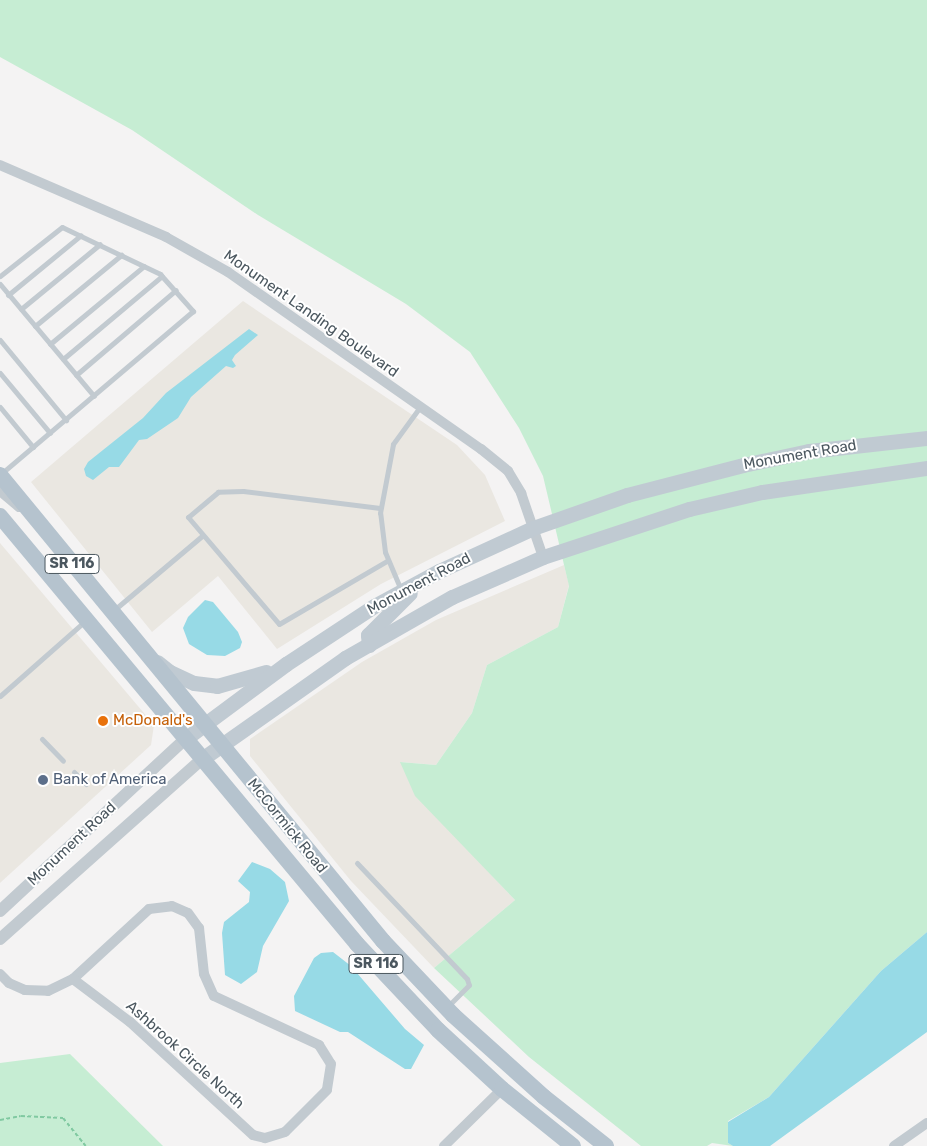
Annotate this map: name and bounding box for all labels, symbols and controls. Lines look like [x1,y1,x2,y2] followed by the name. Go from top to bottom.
[220,247,402,381] street label: Monument Landing Boulevard
[742,436,858,474] street label: Monument Road
[364,549,474,619] street label: Monument Road
[44,552,100,576] road number: SR 116
[113,712,193,730] place label: McDonald's
[97,715,109,727] marker: McDonald's
[53,771,167,789] place label: Bank of America
[37,774,49,786] marker: Bank of America
[243,775,331,877] street label: McCormick Road
[24,798,120,890] street label: Monument Road
[348,952,404,976] road number: SR 116
[122,997,248,1113] street label: Ashbrook Circle North

